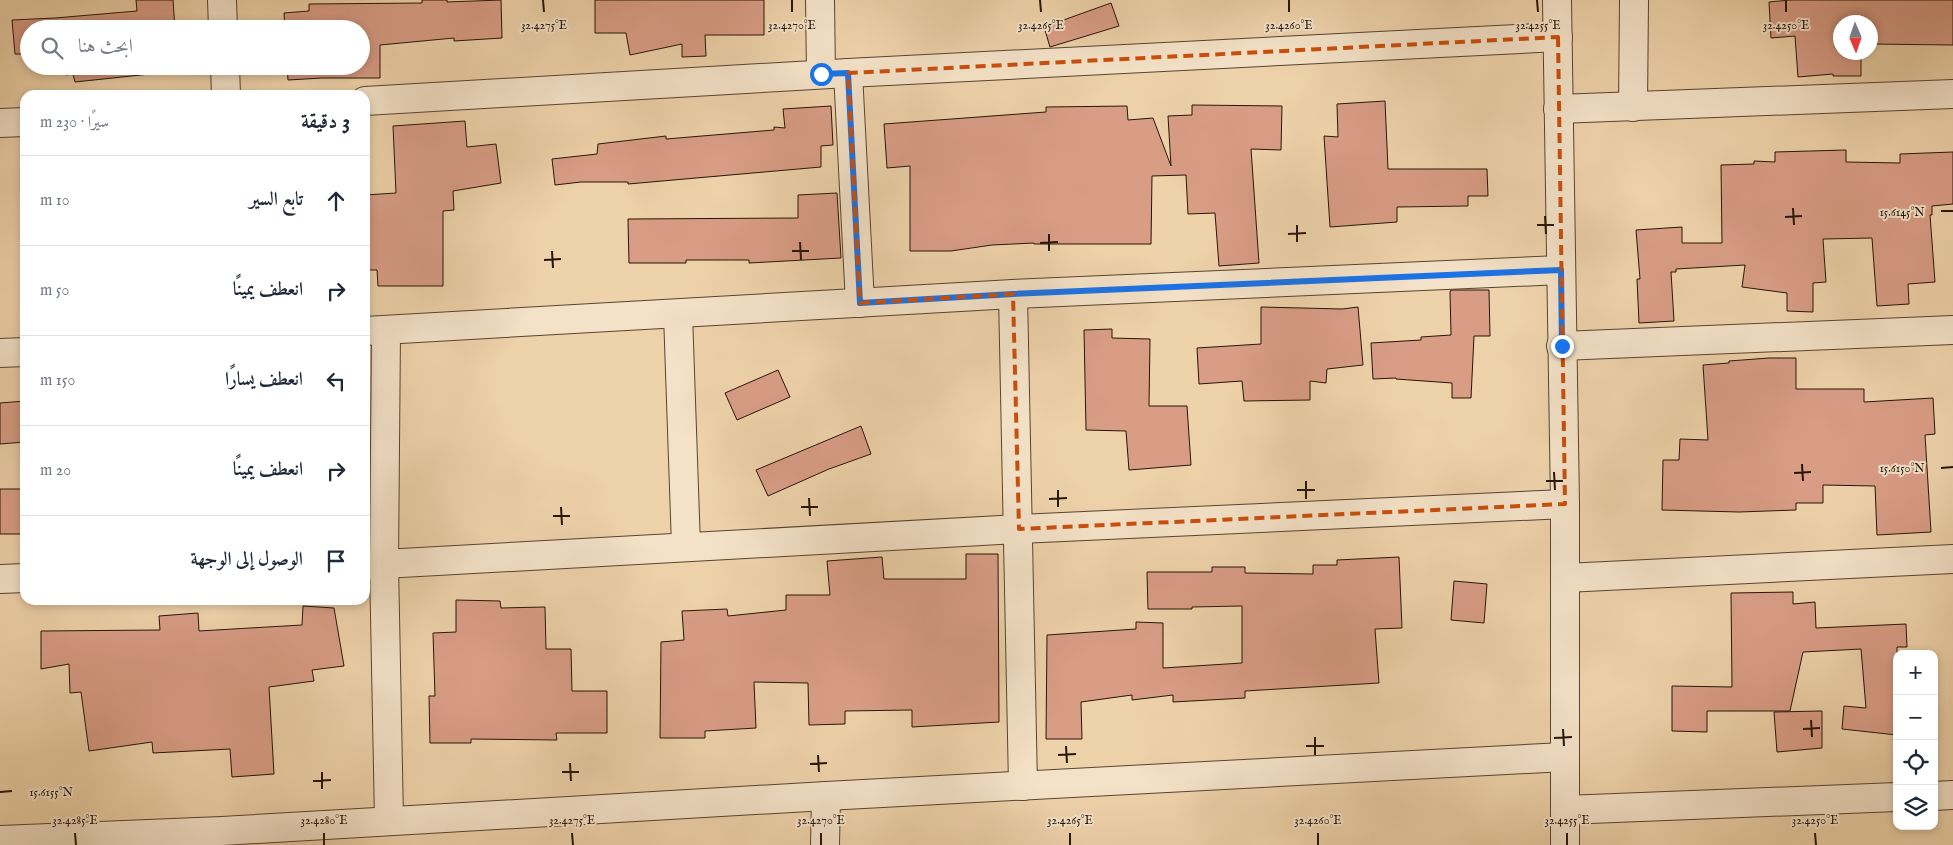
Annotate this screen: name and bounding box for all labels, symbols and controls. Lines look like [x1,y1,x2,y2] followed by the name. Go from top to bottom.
[1833,15,1878,60] north arrow
[521,18,567,33] text: 32.4275°E
[768,18,816,33] text: 32.4270°E
[1018,18,1064,33] text: 32.4265°E
[1265,18,1313,33] text: 32.4260°E
[1515,18,1561,33] text: 32.4255°E
[1763,18,1809,33] text: 32.4250°E
[20,20,370,75] search box
[38,34,66,62] icon: search
[78,35,133,59] text: ابحث هنا
[810,63,833,86] route start
[301,109,350,136] text: 3 دقيقة
[40,113,109,133] text: سيرًا · 230 m
[322,187,350,215] icon: ahead
[249,188,303,212] text: تابع السير
[40,191,70,211] text: 10 m
[1879,205,1925,220] text: 15.6145°N
[322,277,350,305] icon: right
[233,278,303,302] text: انعطف يمينًا
[40,281,69,301] text: 50 m
[1551,335,1574,358] route end
[322,367,350,395] icon: left
[225,368,303,392] text: انعطف يسارًا
[40,371,75,391] text: 150 m
[322,457,350,485] icon: right
[233,458,303,482] text: انعطف يمينًا
[40,461,71,481] text: 20 m
[1879,461,1925,476] text: 15.6150°N
[322,547,350,575] icon: arrive
[191,548,303,572] text: الوصول إلى الوجهة
[1893,650,1938,830] map controls
[1893,650,1938,695] button: +
[1893,695,1938,740] button: −
[1893,740,1938,785] button: locate
[29,785,73,800] text: 15.6155°N
[1893,785,1938,830] button: layers
[52,813,98,828] text: 32.4285°E
[300,813,348,828] text: 32.4280°E
[549,813,595,828] text: 32.4275°E
[797,813,845,828] text: 32.4270°E
[1047,813,1093,828] text: 32.4265°E
[1294,813,1342,828] text: 32.4260°E
[1544,813,1590,828] text: 32.4255°E
[1792,813,1838,828] text: 32.4250°E

